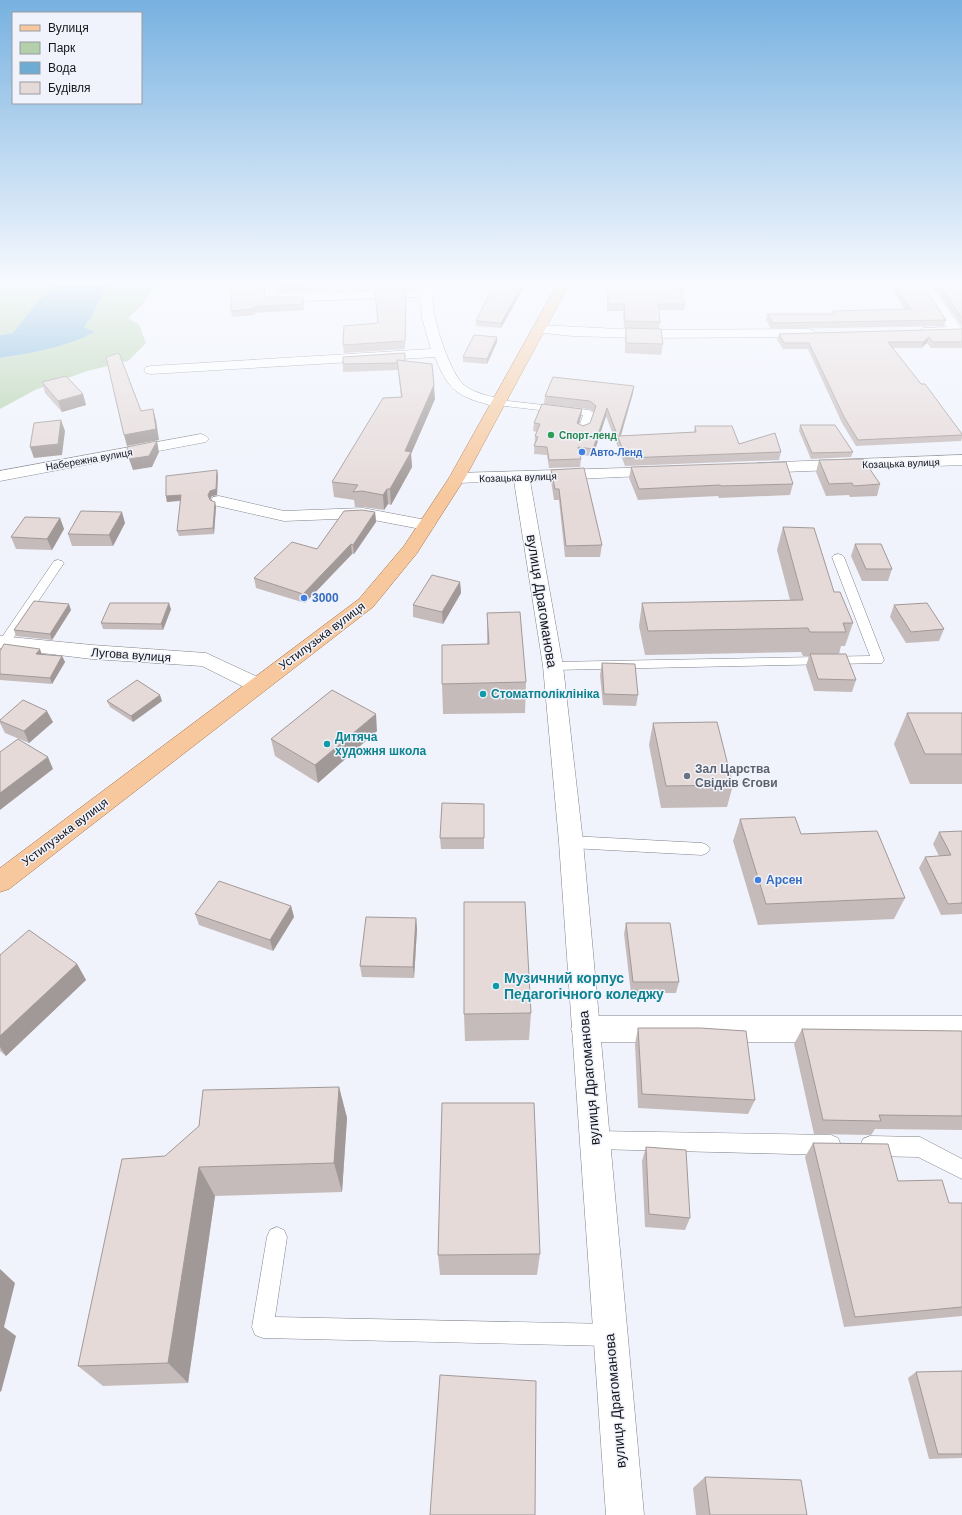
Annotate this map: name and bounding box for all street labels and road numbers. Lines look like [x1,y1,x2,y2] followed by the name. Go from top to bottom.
[45,446,133,473] street label: Набережна вулиця
[862,457,940,470] street label: Козацька вулиця
[479,471,557,484] street label: Козацька вулиця
[524,533,560,669] street label: вулиця Драгоманова
[276,599,368,673] street label: Устилузька вулиця
[91,645,171,665] street label: Лугова вулиця
[19,795,111,869] street label: Устилузька вулиця
[575,1010,603,1146] street label: вулиця Драгоманова
[601,1333,629,1469] street label: вулиця Драгоманова

